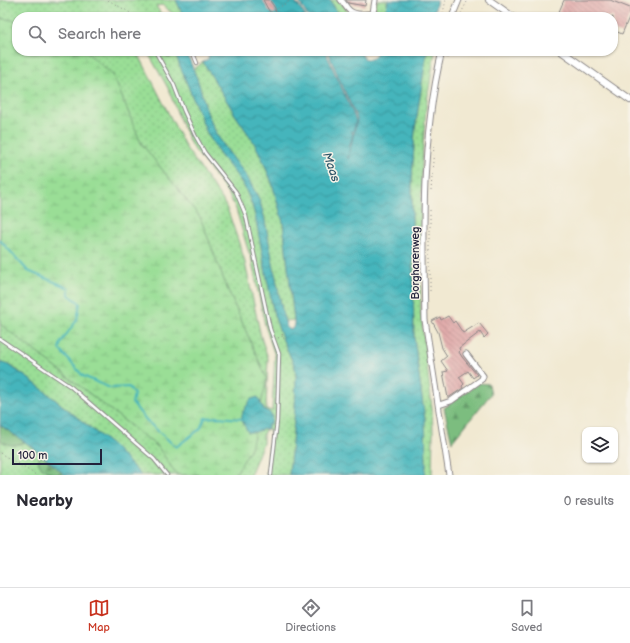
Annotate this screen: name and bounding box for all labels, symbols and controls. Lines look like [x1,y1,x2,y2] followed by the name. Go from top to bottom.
[12,12,618,56] search box
[26,23,48,45] icon: search
[58,25,141,44] text: Search here
[319,150,343,184] water label: Maas
[409,227,422,299] street label: Borgharenweg
[582,427,618,463] map controls
[582,427,618,463] button: layers
[12,447,102,466] scale bar
[18,449,47,462] text: 100 m
[16,491,73,511] text: Nearby
[564,493,614,509] text: 0 results
[88,597,110,634] tab: Map
[285,597,336,634] tab: Directions
[511,597,542,634] tab: Saved

